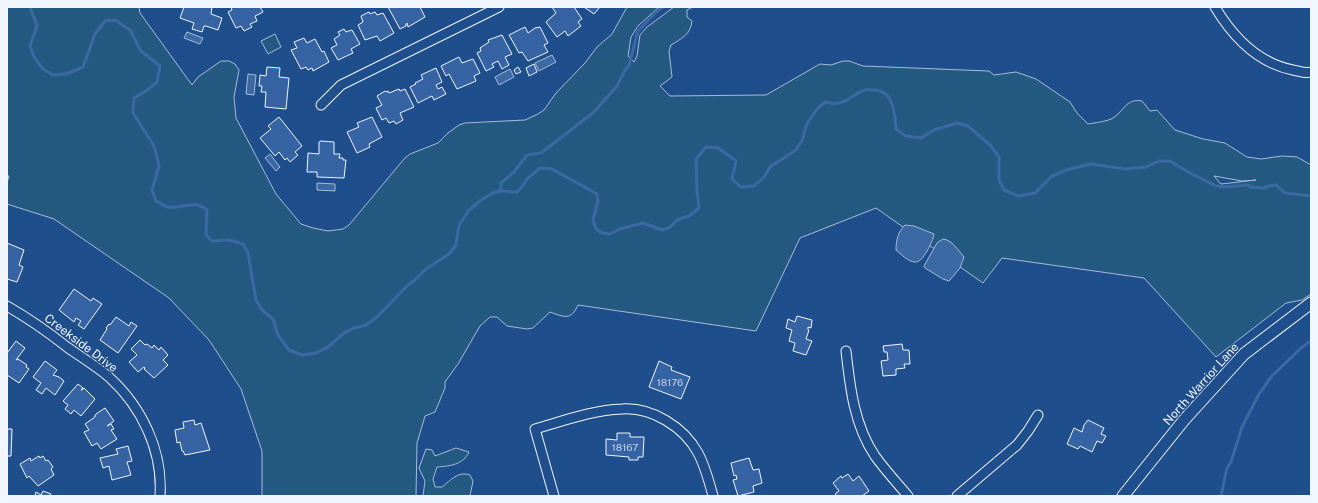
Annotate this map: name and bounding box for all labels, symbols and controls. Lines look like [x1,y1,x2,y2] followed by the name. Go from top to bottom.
[42,311,120,375] street label: Creekside Drive
[1160,340,1242,428] street label: North Warrior Lane
[657,376,683,388] house number: 18176
[612,441,638,453] house number: 18167

